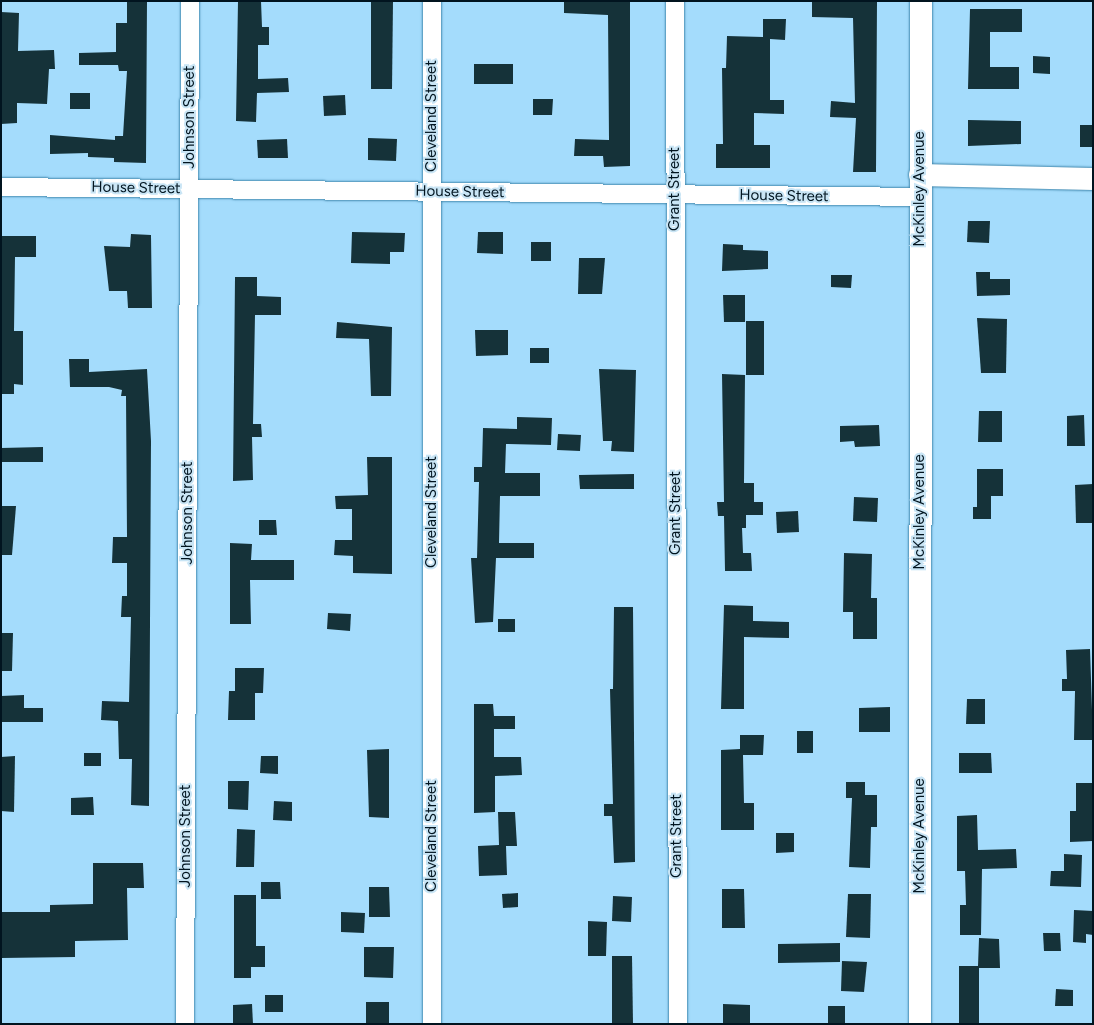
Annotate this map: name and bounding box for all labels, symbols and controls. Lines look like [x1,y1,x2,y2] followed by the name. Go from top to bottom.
[423,60,441,172] street label: Cleveland Street
[181,66,199,168] street label: Johnson Street
[911,131,929,247] street label: McKinley Avenue
[666,147,684,231] street label: Grant Street
[91,178,181,198] street label: House Street
[415,182,505,202] street label: House Street
[739,186,829,206] street label: House Street
[911,454,929,570] street label: McKinley Avenue
[423,456,441,568] street label: Cleveland Street
[179,462,197,564] street label: Johnson Street
[667,471,685,555] street label: Grant Street
[911,778,929,894] street label: McKinley Avenue
[423,780,441,892] street label: Cleveland Street
[177,785,195,887] street label: Johnson Street
[668,794,686,878] street label: Grant Street

